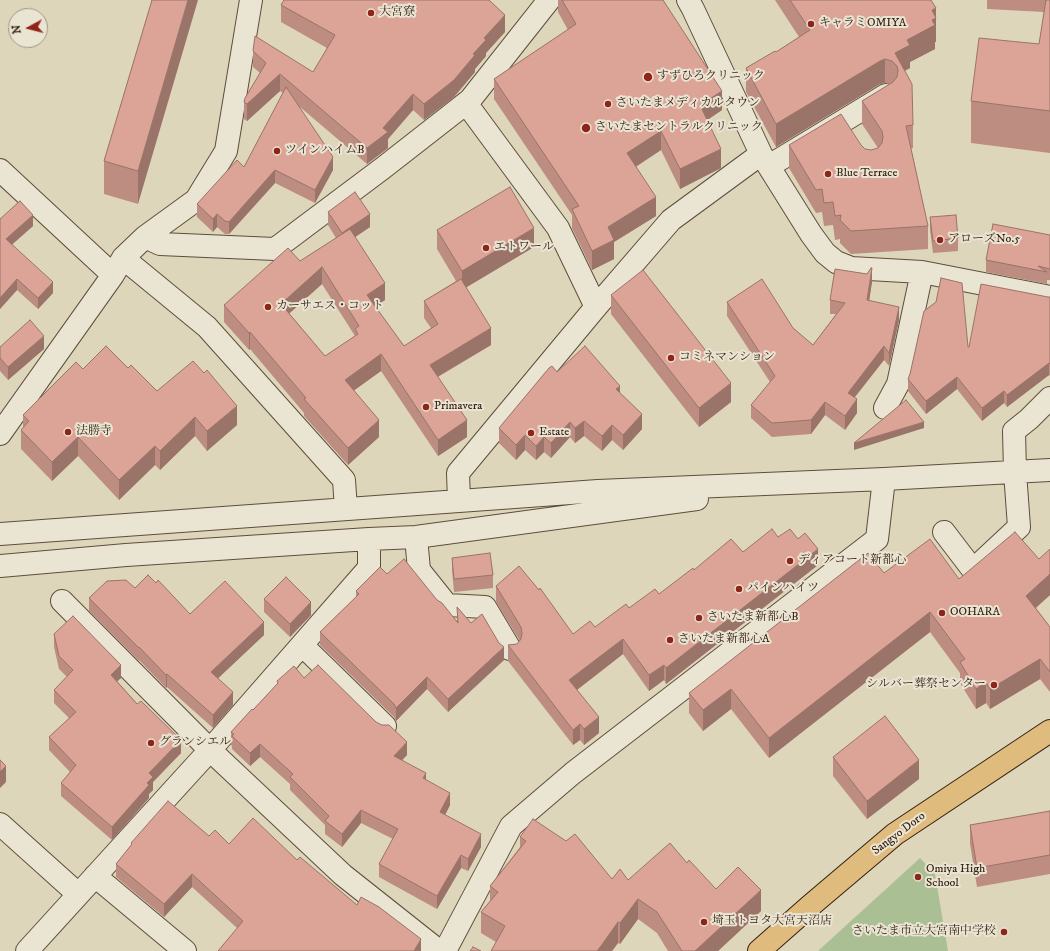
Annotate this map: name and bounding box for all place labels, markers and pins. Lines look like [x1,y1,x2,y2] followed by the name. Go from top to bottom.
[379,6,415,20] place label: 大宮寮
[366,8,376,18] marker: 大宮寮
[819,17,906,31] place label: キャラミOMIYA
[806,19,816,29] marker: キャラミOMIYA
[657,70,765,84] place label: すずひろクリニック
[642,71,654,83] marker: すずひろクリニック
[616,97,760,111] place label: さいたまメディカルタウン
[603,99,613,109] marker: さいたまメディカルタウン
[595,121,763,135] place label: さいたまセントラルクリニック
[580,122,592,134] marker: さいたまセントラルクリニック
[285,144,365,158] place label: ツインハイムB
[272,146,282,156] marker: ツインハイムB
[836,167,897,181] place label: Blue Terrace
[823,169,833,179] marker: Blue Terrace
[948,233,1020,247] place label: アローズNo.5
[935,235,945,245] marker: アローズNo.5
[494,241,554,255] place label: エトワール
[481,243,491,253] marker: エトワール
[276,300,384,314] place label: カーサエス・コット
[263,302,273,312] marker: カーサエス・コット
[679,351,775,365] place label: コミネマンション
[666,353,676,363] marker: コミネマンション
[434,400,482,414] place label: Primavera
[421,402,431,412] marker: Primavera
[76,425,112,439] place label: 法勝寺
[539,426,569,440] place label: Estate
[63,427,73,437] marker: 法勝寺
[526,428,536,438] marker: Estate
[798,554,906,568] place label: ディアコート新都心
[785,556,795,566] marker: ディアコート新都心
[747,582,819,596] place label: パインハイツ
[734,584,744,594] marker: パインハイツ
[950,606,1000,620] place label: OOHARA
[937,608,947,618] marker: OOHARA
[707,611,799,625] place label: さいたま新都心B
[694,613,704,623] marker: さいたま新都心B
[678,633,770,647] place label: さいたま新都心A
[665,635,675,645] marker: さいたま新都心A
[866,678,986,692] place label: シルバー葬祭センター
[989,680,999,690] marker: シルバー葬祭センター
[159,736,231,750] place label: グランシエル
[146,738,156,748] marker: グランシエル
[926,863,985,891] place label: Omiya High School
[913,872,923,882] marker: Omiya High School
[712,915,832,929] place label: 埼玉トヨタ大宮天沼店
[699,917,709,927] marker: 埼玉トヨタ大宮天沼店
[852,925,996,939] place label: さいたま市立大宮南中学校
[999,927,1009,937] marker: さいたま市立大宮南中学校

